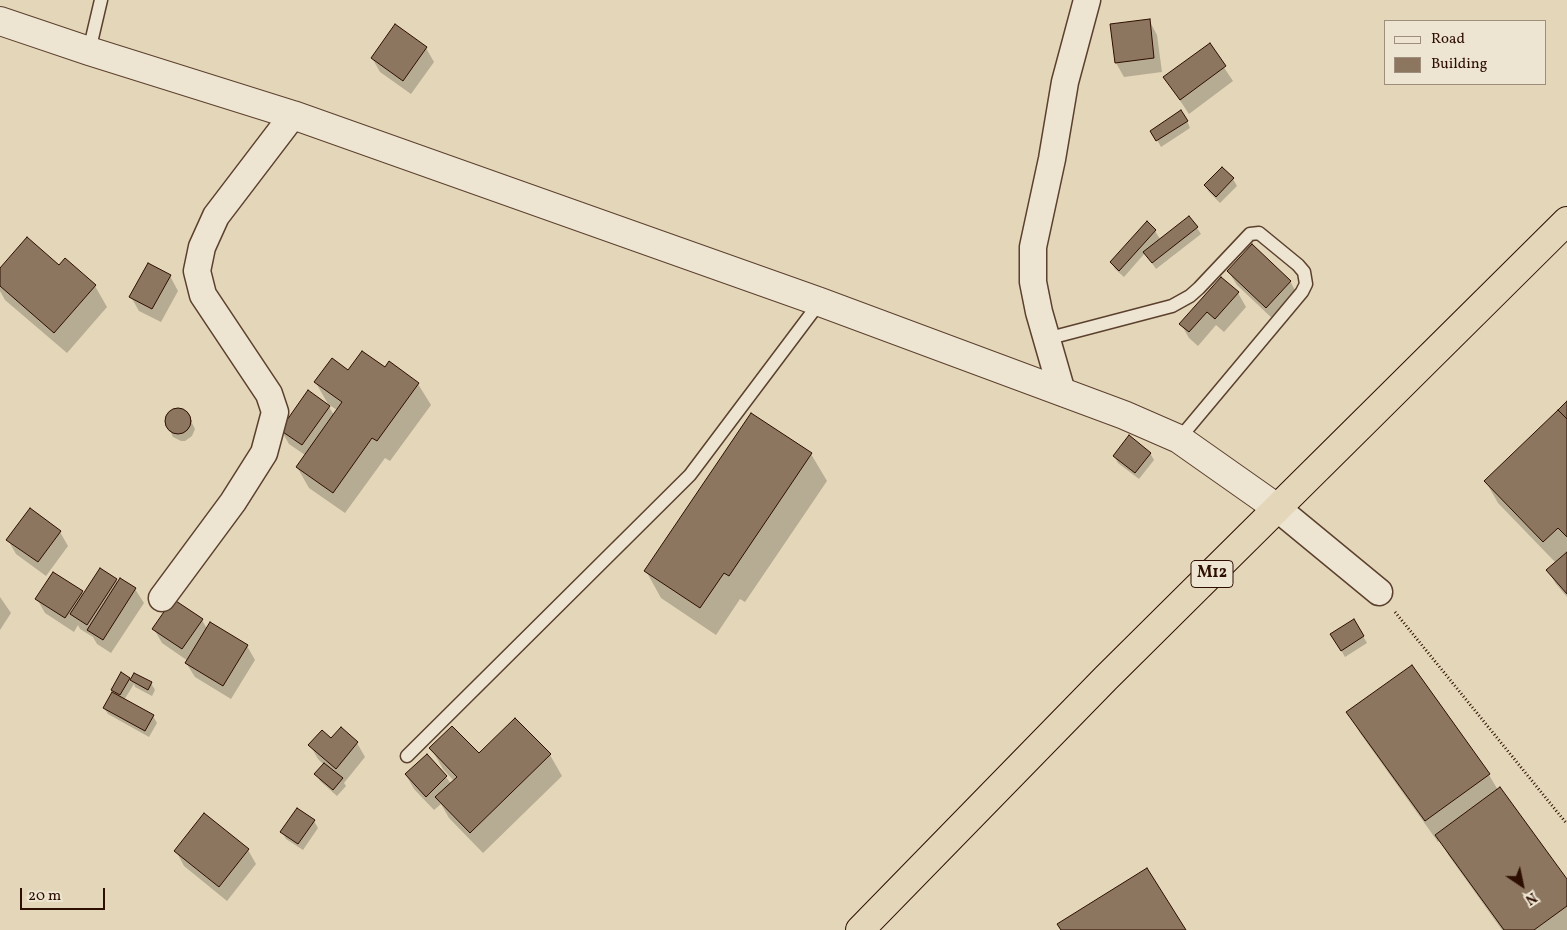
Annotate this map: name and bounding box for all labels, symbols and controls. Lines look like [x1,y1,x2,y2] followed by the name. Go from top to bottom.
[1384,20,1547,85] legend
[1431,29,1465,50] text: Road
[1431,54,1487,75] text: Building
[1191,560,1233,588] road number: M12
[1497,860,1547,910] north arrow
[22,878,108,910] scale bar
[28,886,61,907] text: 20 m
[1521,887,1540,909] text: N

